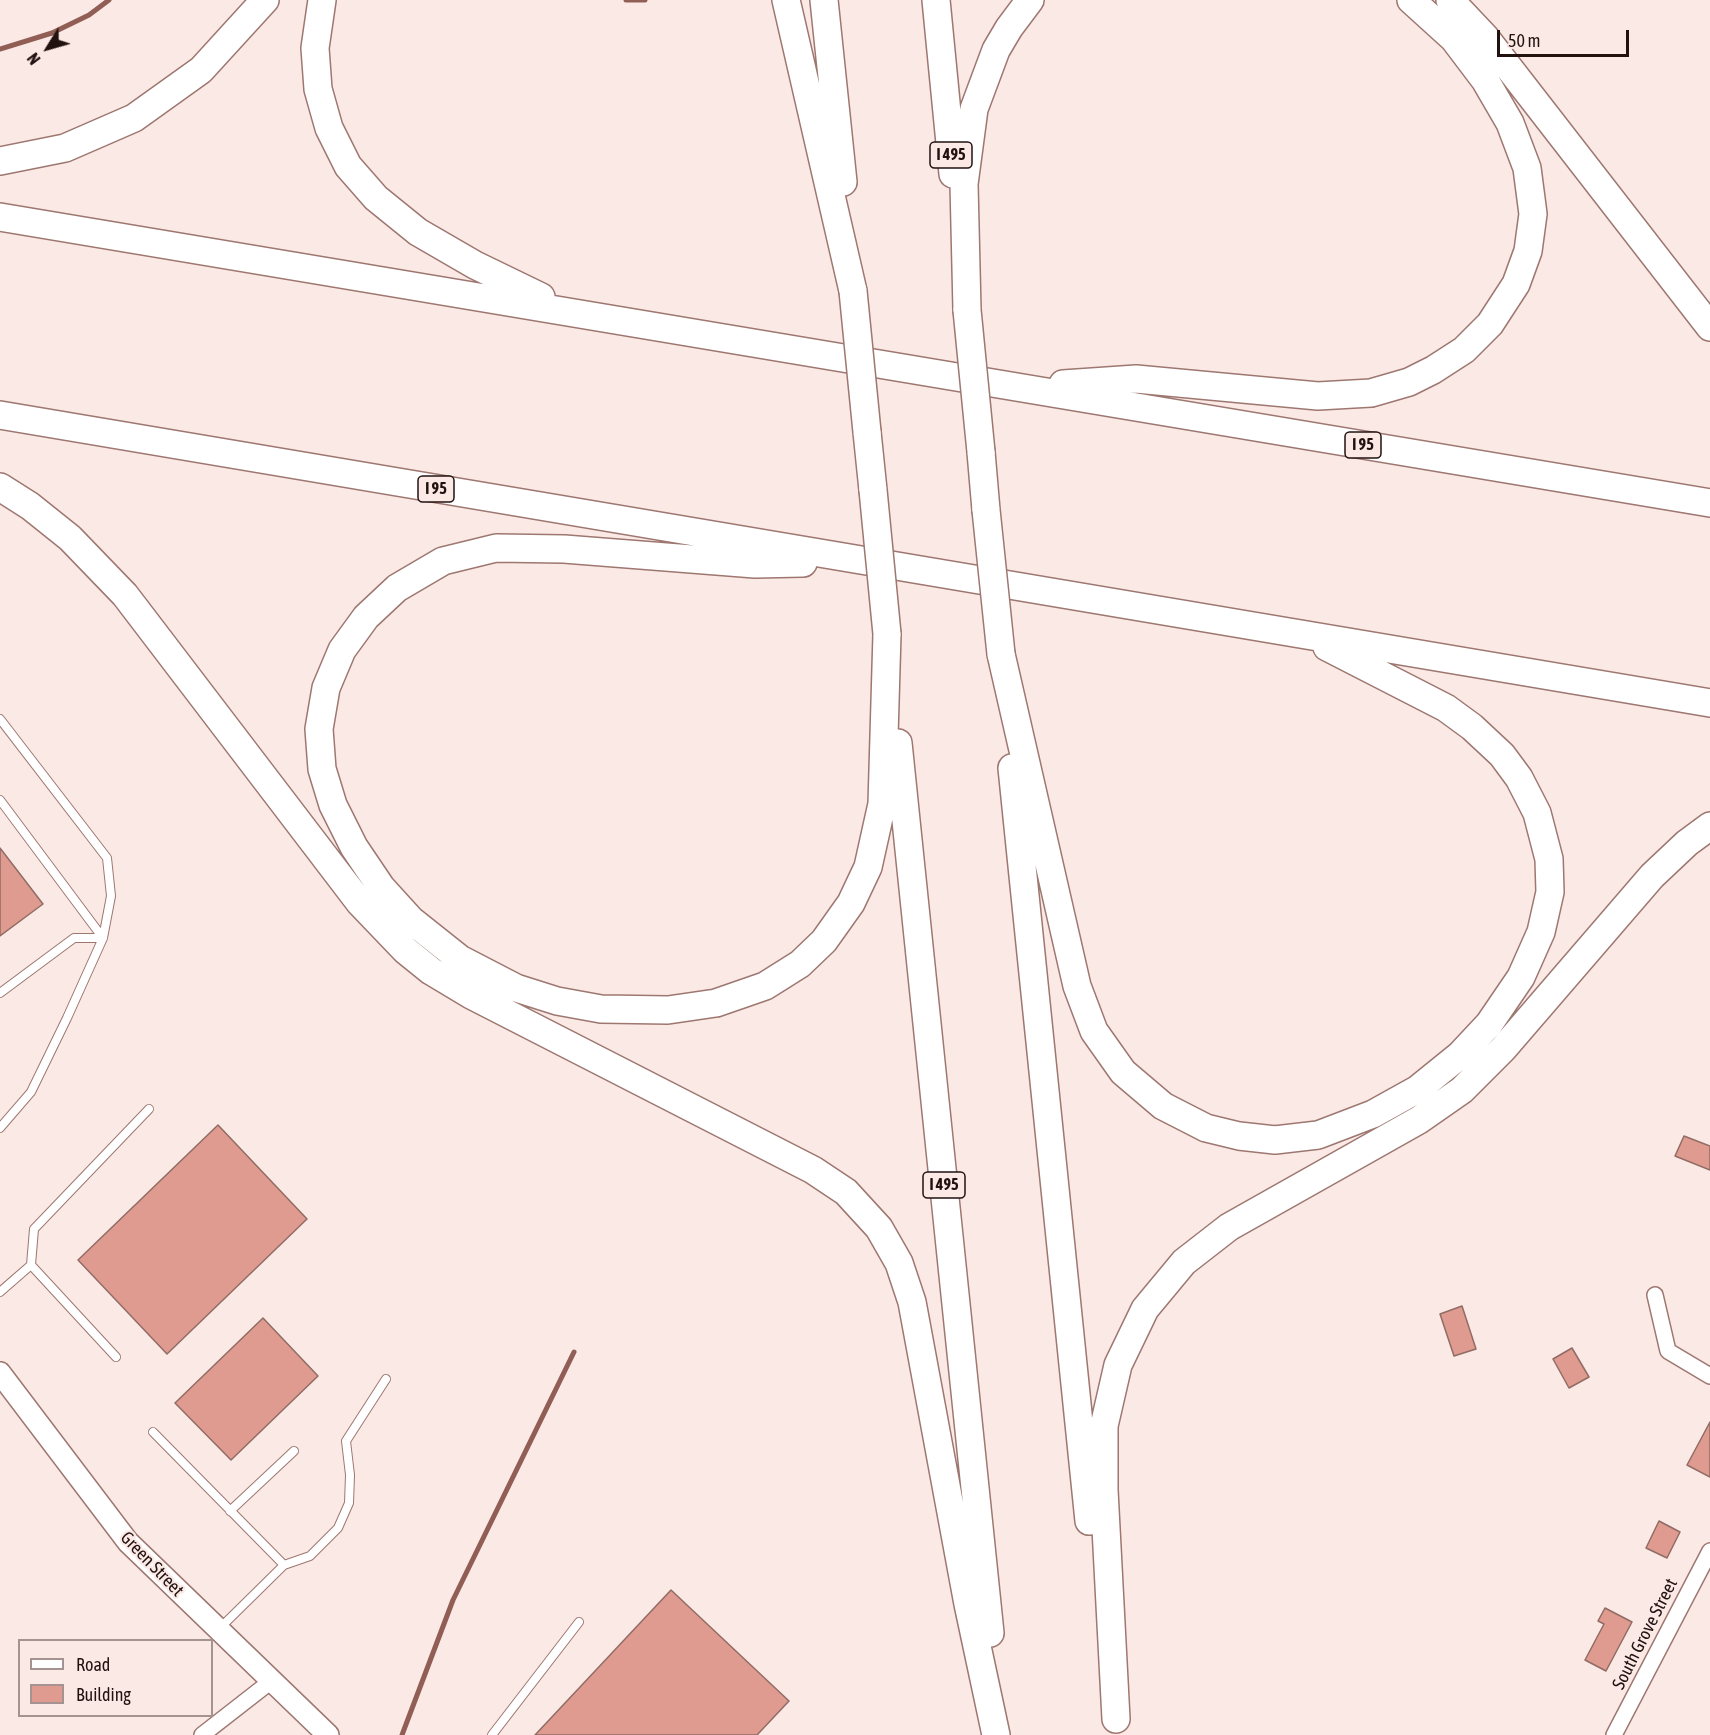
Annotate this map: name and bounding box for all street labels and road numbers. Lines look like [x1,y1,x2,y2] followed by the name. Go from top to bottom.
[930,142,972,168] road number: I 495
[1345,432,1381,458] road number: I 95
[418,476,454,502] road number: I 95
[923,1172,965,1198] road number: I 495
[116,1527,188,1601] street label: Green Street
[1608,1575,1682,1693] street label: South Grove Street

